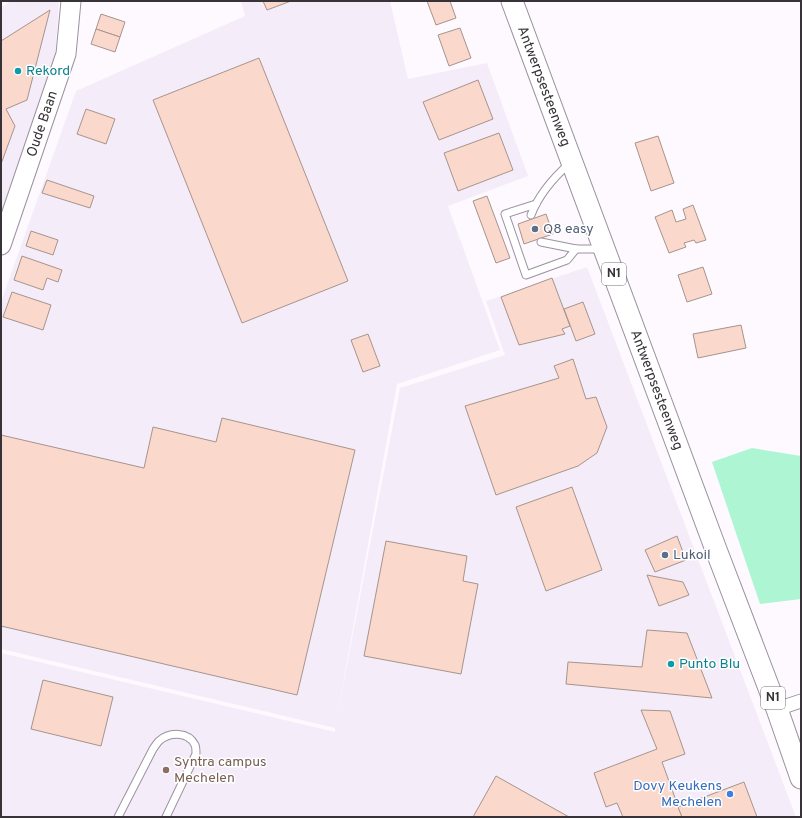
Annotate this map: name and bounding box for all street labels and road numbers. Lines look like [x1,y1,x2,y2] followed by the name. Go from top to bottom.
[514,24,574,149] street label: Antwerpsesteenweg
[23,88,61,159] street label: Oude Baan
[602,263,626,285] road number: N1
[626,327,687,453] street label: Antwerpsesteenweg
[761,687,785,709] road number: N1

